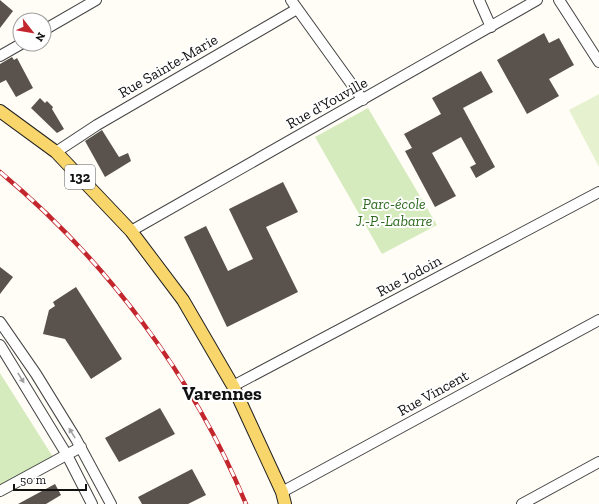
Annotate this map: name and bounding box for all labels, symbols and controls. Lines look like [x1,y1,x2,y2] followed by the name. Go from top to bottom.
[12,12,52,52] north arrow
[32,30,48,44] text: N
[115,30,221,102] street label: Rue Sainte-Marie
[283,73,371,133] street label: Rue d'Youville
[65,165,95,189] road number: 132
[355,195,432,230] park label: Parc-école J.-P.-Labarre
[374,251,445,301] street label: Rue Jodoin
[395,366,472,420] street label: Rue Vincent
[17,373,25,383] one-way arrow
[182,382,262,405] district label: Varennes
[69,427,76,439] one-way arrow
[14,466,86,492] scale bar
[20,473,47,487] text: 50 m

